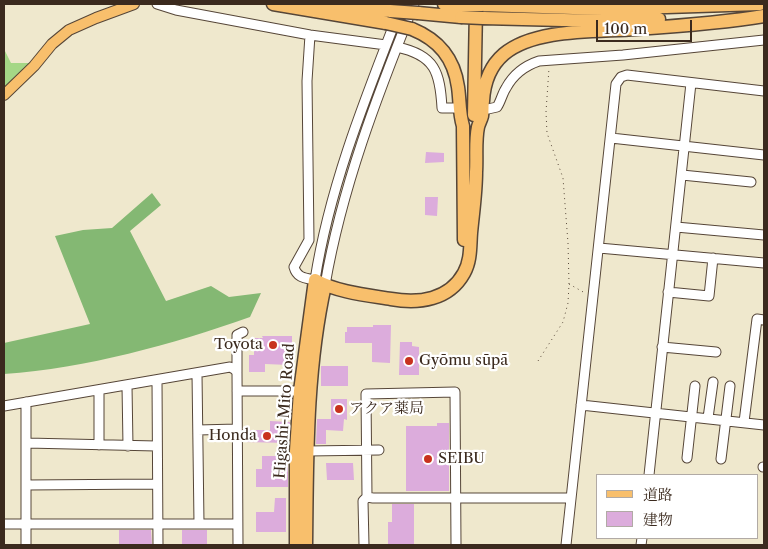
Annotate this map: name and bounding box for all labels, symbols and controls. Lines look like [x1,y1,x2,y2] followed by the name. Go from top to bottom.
[598,10,694,42] scale bar
[604,19,647,38] text: 100 m
[214,336,263,354] place label: Toyota
[267,339,279,351] marker: Toyota
[271,343,299,479] street label: Higashi-Mito Road
[419,352,508,370] place label: Gyōmu sūpā
[403,355,415,367] marker: Gyōmu sūpā
[349,400,424,418] place label: アクア薬局
[333,403,345,415] marker: アクア薬局
[209,427,257,445] place label: Honda
[261,430,273,442] marker: Honda
[438,450,485,468] place label: SEIBU
[422,453,434,465] marker: SEIBU
[596,474,758,539] legend
[643,485,673,504] text: 道路
[643,510,673,529] text: 建物

